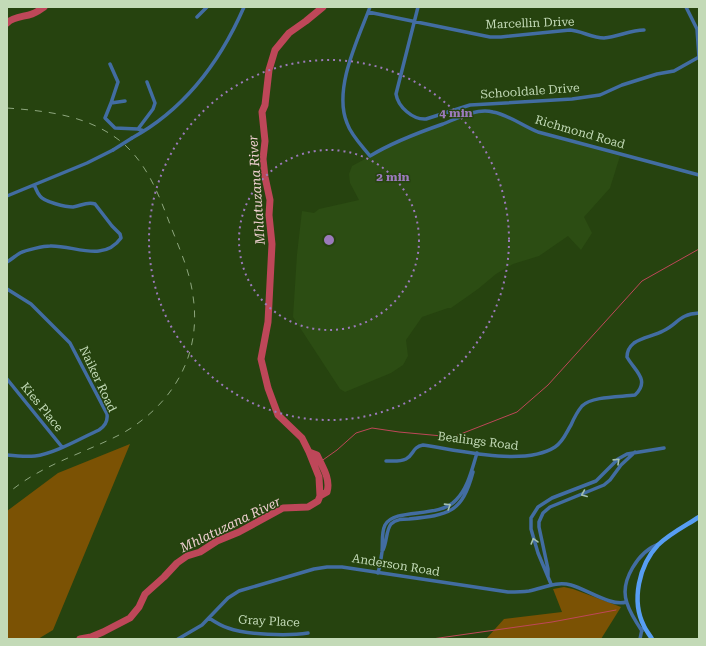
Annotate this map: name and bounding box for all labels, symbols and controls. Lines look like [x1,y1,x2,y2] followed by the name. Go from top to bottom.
[485,14,575,32] street label: Marcellin Drive
[480,81,580,101] street label: Schooldale Drive
[439,106,473,120] text: 4 min
[533,112,627,152] street label: Richmond Road
[245,134,268,246] water label: Mhlatuzana River
[376,170,410,184] text: 2 min
[322,233,336,247] centre of rings
[77,344,119,414] street label: Naiker Road
[18,380,66,435] street label: Kies Place
[437,429,520,453] street label: Bealings Road
[612,458,620,466] one-way arrow
[580,489,587,497] one-way arrow
[177,493,283,556] water label: Mhlatuzana River
[444,503,451,510] one-way arrow
[530,538,539,545] one-way arrow
[351,551,441,579] street label: Anderson Road
[238,612,301,630] street label: Gray Place

